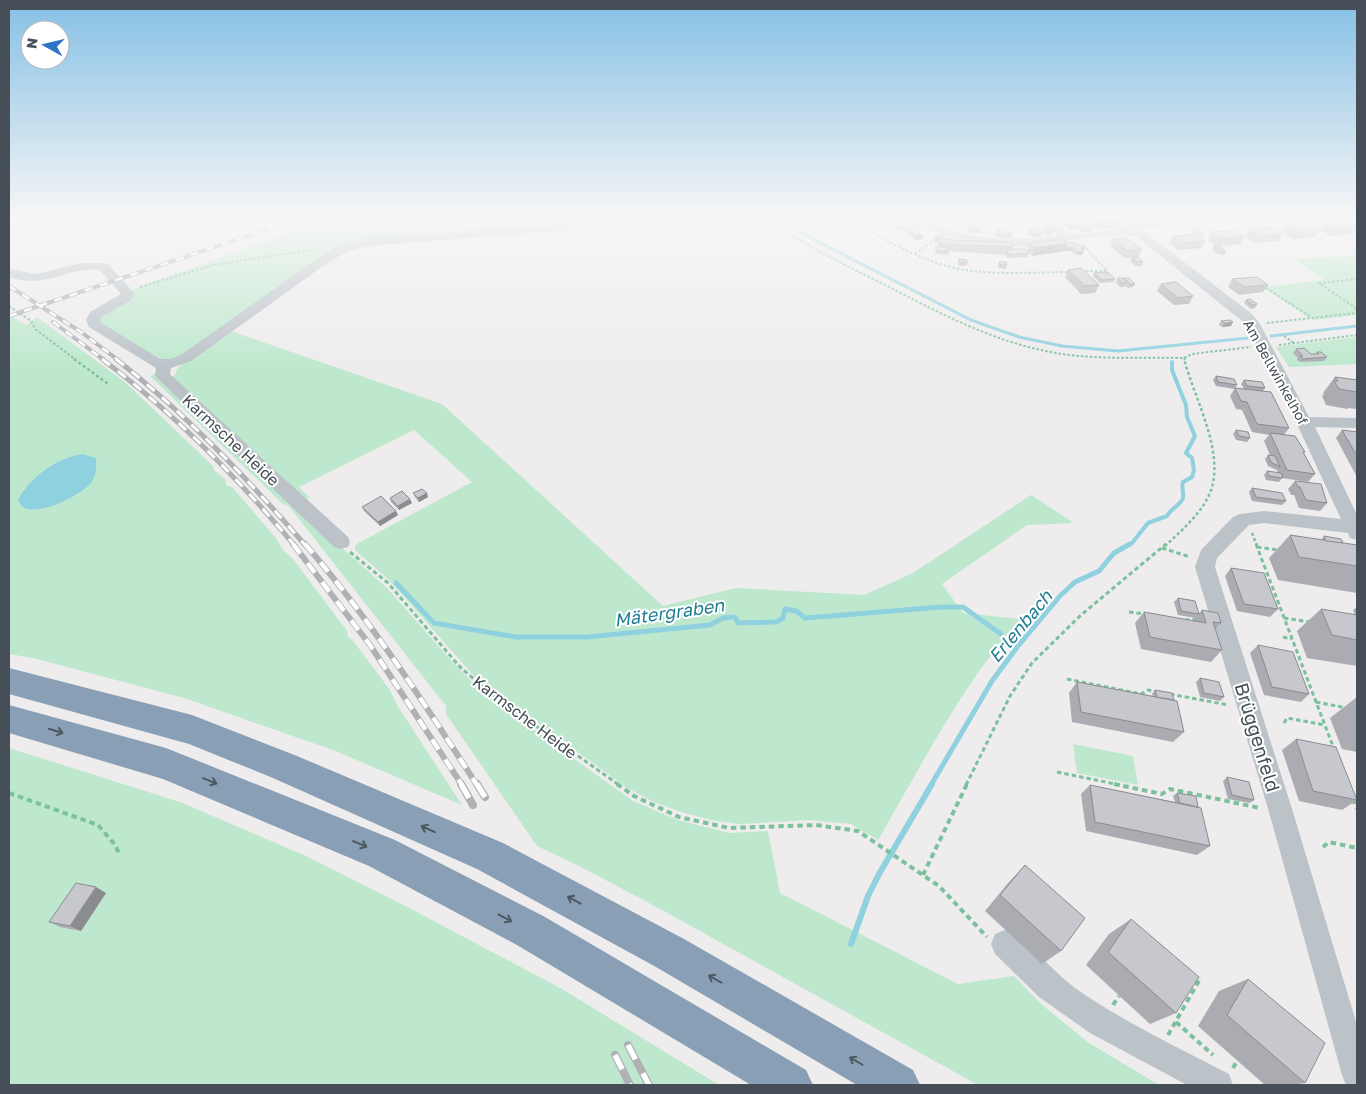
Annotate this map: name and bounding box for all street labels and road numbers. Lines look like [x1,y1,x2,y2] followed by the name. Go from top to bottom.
[1240,316,1312,428] street label: Am Bellwinkelhof
[178,390,284,490] street label: Karmsche Heide
[469,671,581,763] street label: Karmsche Heide
[1230,680,1286,794] street label: Brüggenfeld

